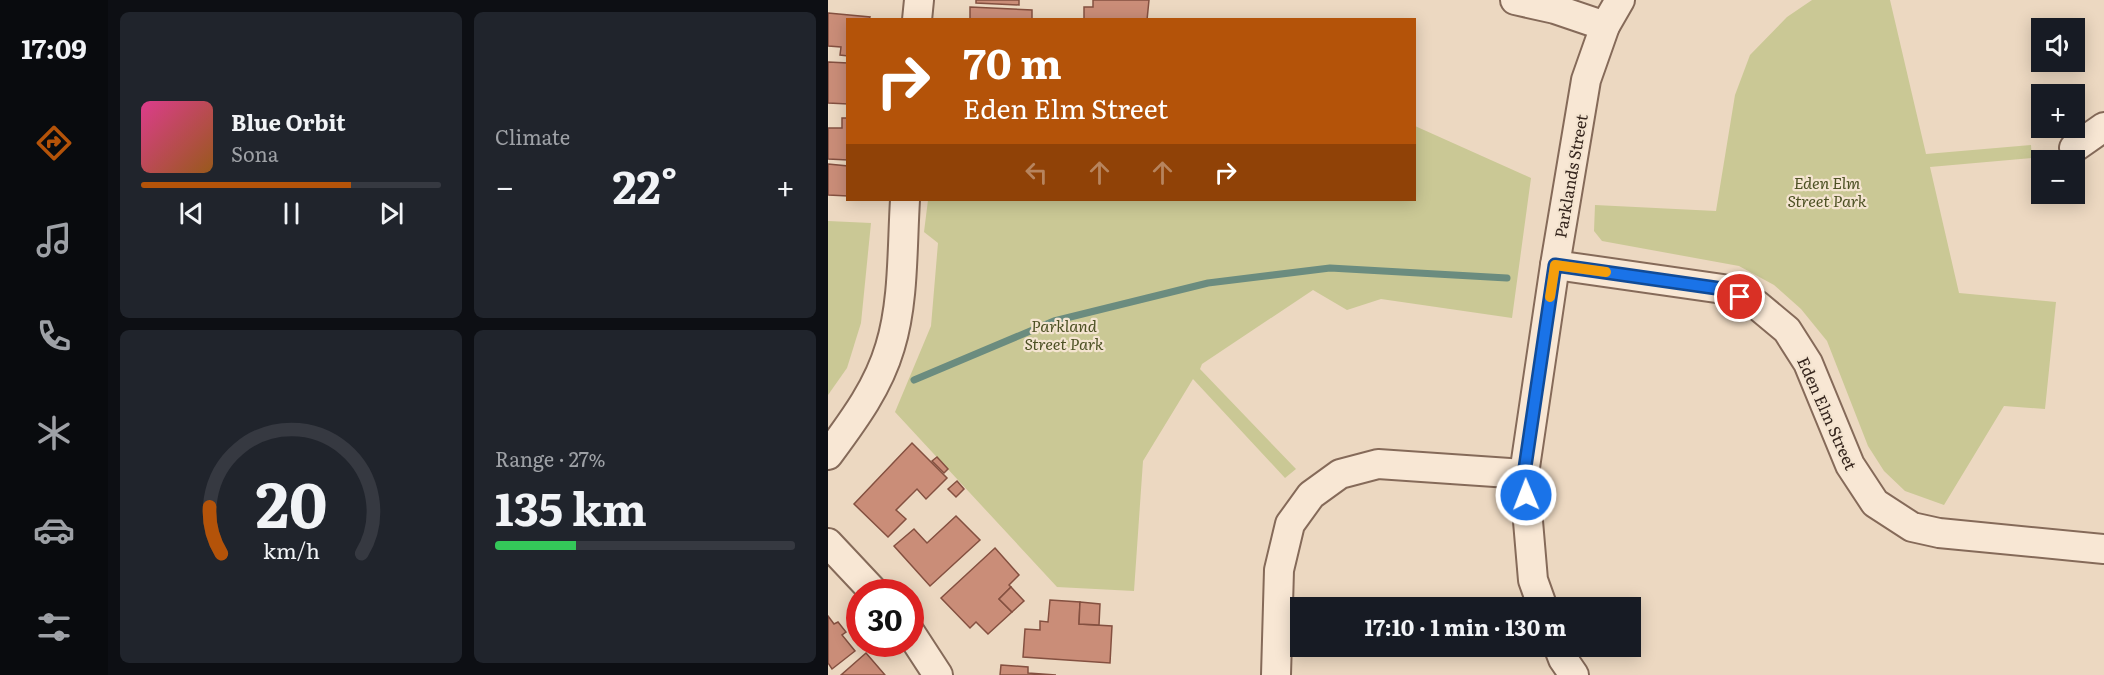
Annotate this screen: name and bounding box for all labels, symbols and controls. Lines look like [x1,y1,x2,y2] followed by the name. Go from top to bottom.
[2031,18,2085,204] map controls
[2031,18,2085,72] button: sound
[21,27,87,67] text: 17:09
[963,30,1062,92] text: 70 m
[864,42,942,120] icon: right
[2031,84,2085,138] button: +
[963,87,1168,127] text: Eden Elm Street
[231,105,346,138] text: Blue Orbit
[1547,112,1593,240] street label: Parklands Street
[495,121,570,151] text: Climate
[33,122,75,164] icon: directions
[231,138,279,168] text: Sona
[2031,150,2085,204] button: −
[612,151,678,218] text: 22°
[1020,156,1053,189] icon: left
[1083,156,1116,189] icon: ahead
[1146,156,1179,189] icon: ahead
[1209,156,1242,189] icon: right
[495,160,514,209] text: −
[776,160,795,209] text: +
[1787,170,1867,212] park label: Eden Elm Street Park
[175,197,208,230] icon: previous
[275,197,308,230] icon: pause
[375,197,408,230] icon: next
[33,219,75,261] icon: music
[1714,271,1765,322] pin
[1723,280,1756,313] icon: arrive
[1024,313,1104,355] park label: Parkland Street Park
[33,315,75,357] icon: phone
[1792,353,1864,474] street label: Eden Elm Street
[33,412,75,454] icon: climate
[495,443,606,473] text: Range · 27%
[255,455,327,547] text: 20
[1494,463,1558,527] position arrow
[495,473,647,540] text: 135 km
[33,509,75,551] icon: car
[262,534,320,566] text: km/h
[846,579,924,657] speed limit sign: 30
[33,606,75,648] icon: filters
[1364,610,1567,643] text: 17:10 · 1 min · 130 m

